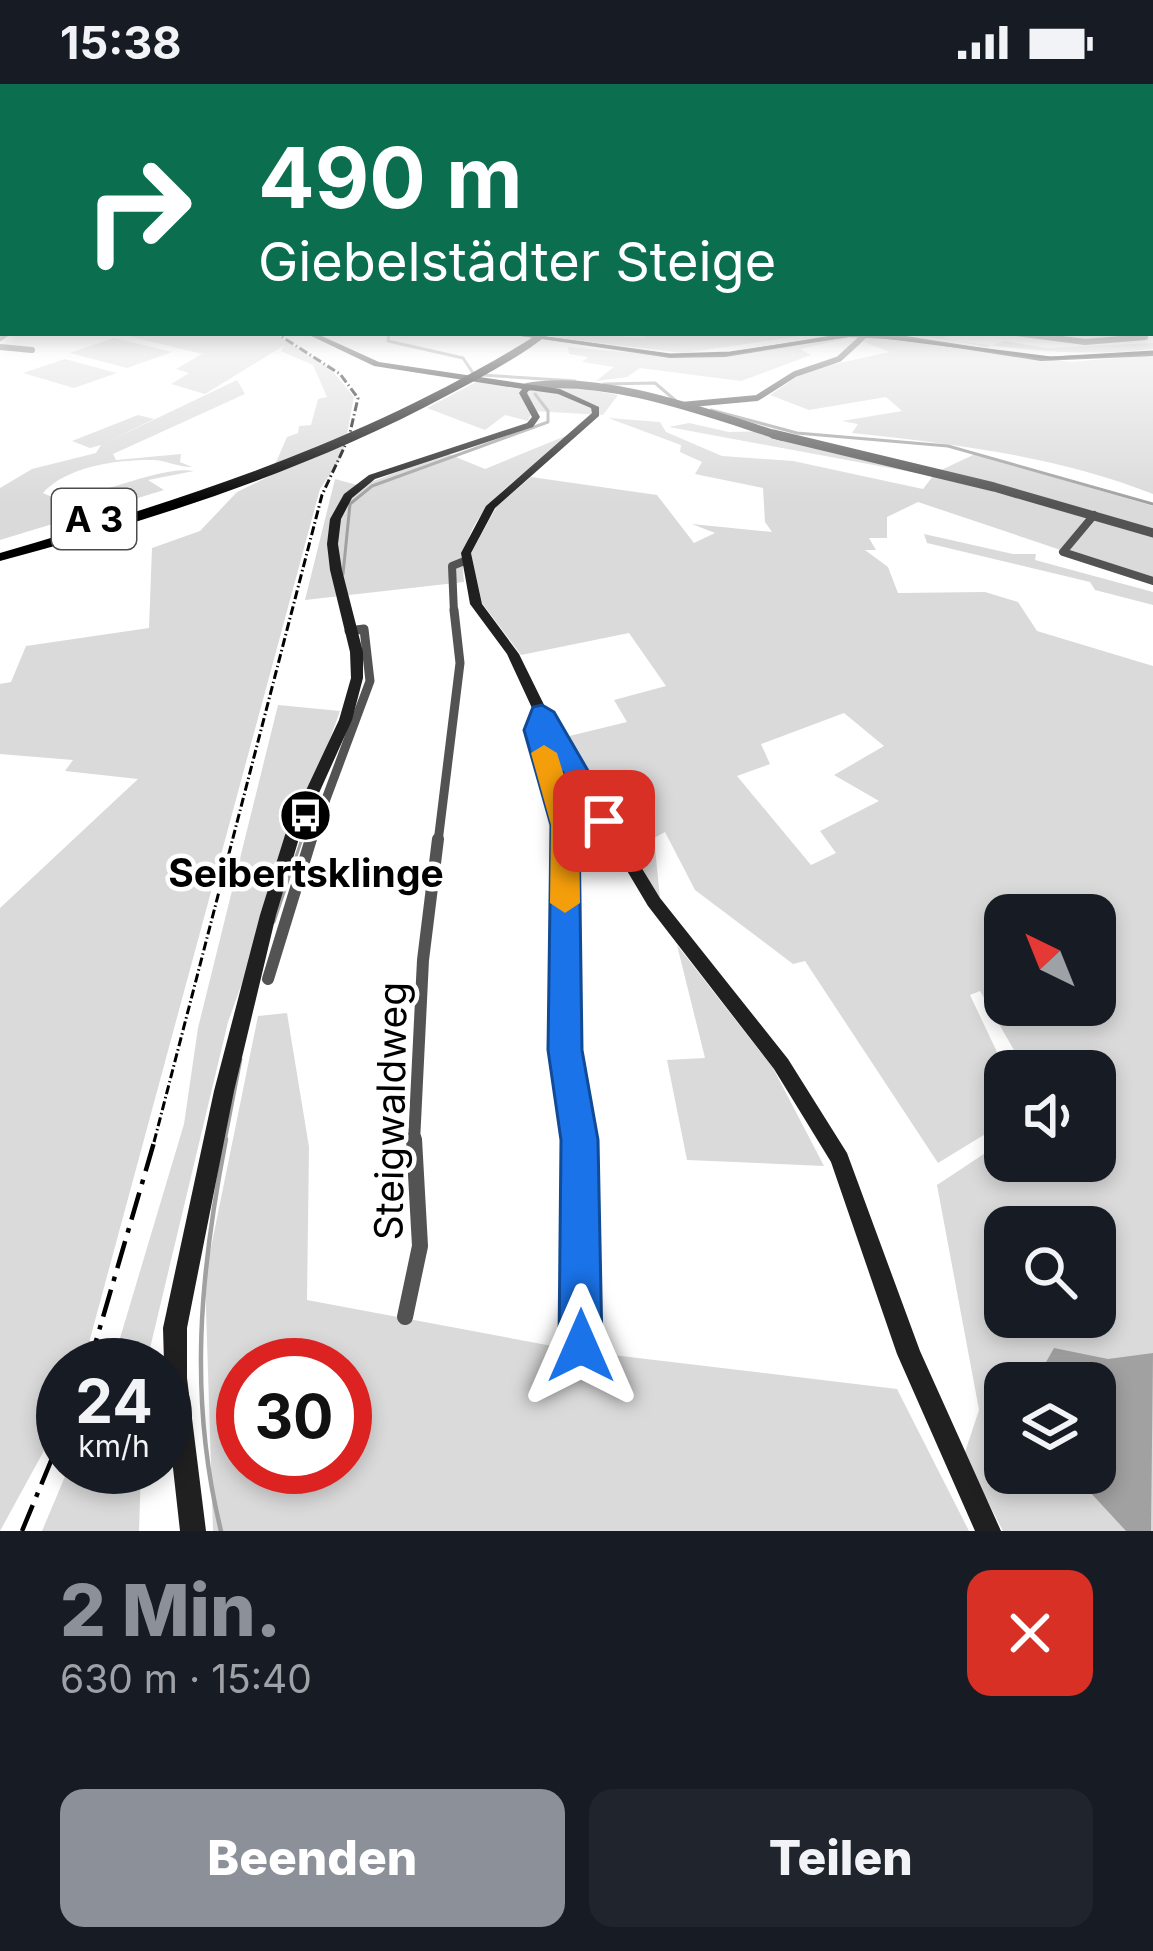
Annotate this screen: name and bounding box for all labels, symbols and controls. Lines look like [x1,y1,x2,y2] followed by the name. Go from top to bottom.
[60,15,182,70] text: 15:38
[258,127,523,228] text: 490 m
[60,132,216,288] icon: right
[258,229,776,294] text: Giebelstädter Steige
[52,489,136,549] road number: A 3
[553,770,655,872] pin
[278,787,334,843] bus stop icon: Seibertsklinge
[571,788,637,854] icon: arrive
[168,849,444,896] place label: Seibertsklinge
[984,894,1116,1026] north arrow
[984,894,1116,1494] map controls
[364,981,416,1241] street label: Steigwaldweg
[984,1050,1116,1182] button: sound
[984,1206,1116,1338] button: search
[518,1283,644,1409] position arrow
[216,1338,372,1494] speed limit sign: 30
[984,1362,1116,1494] button: layers
[75,1365,153,1437] text: 24
[78,1428,150,1464] text: km/h
[60,1566,281,1653] text: 2 Min.
[967,1570,1093,1696] button: close
[60,1655,312,1702] text: 630 m · 15:40
[60,1789,565,1927] button: Beenden
[589,1789,1093,1927] button: Teilen

